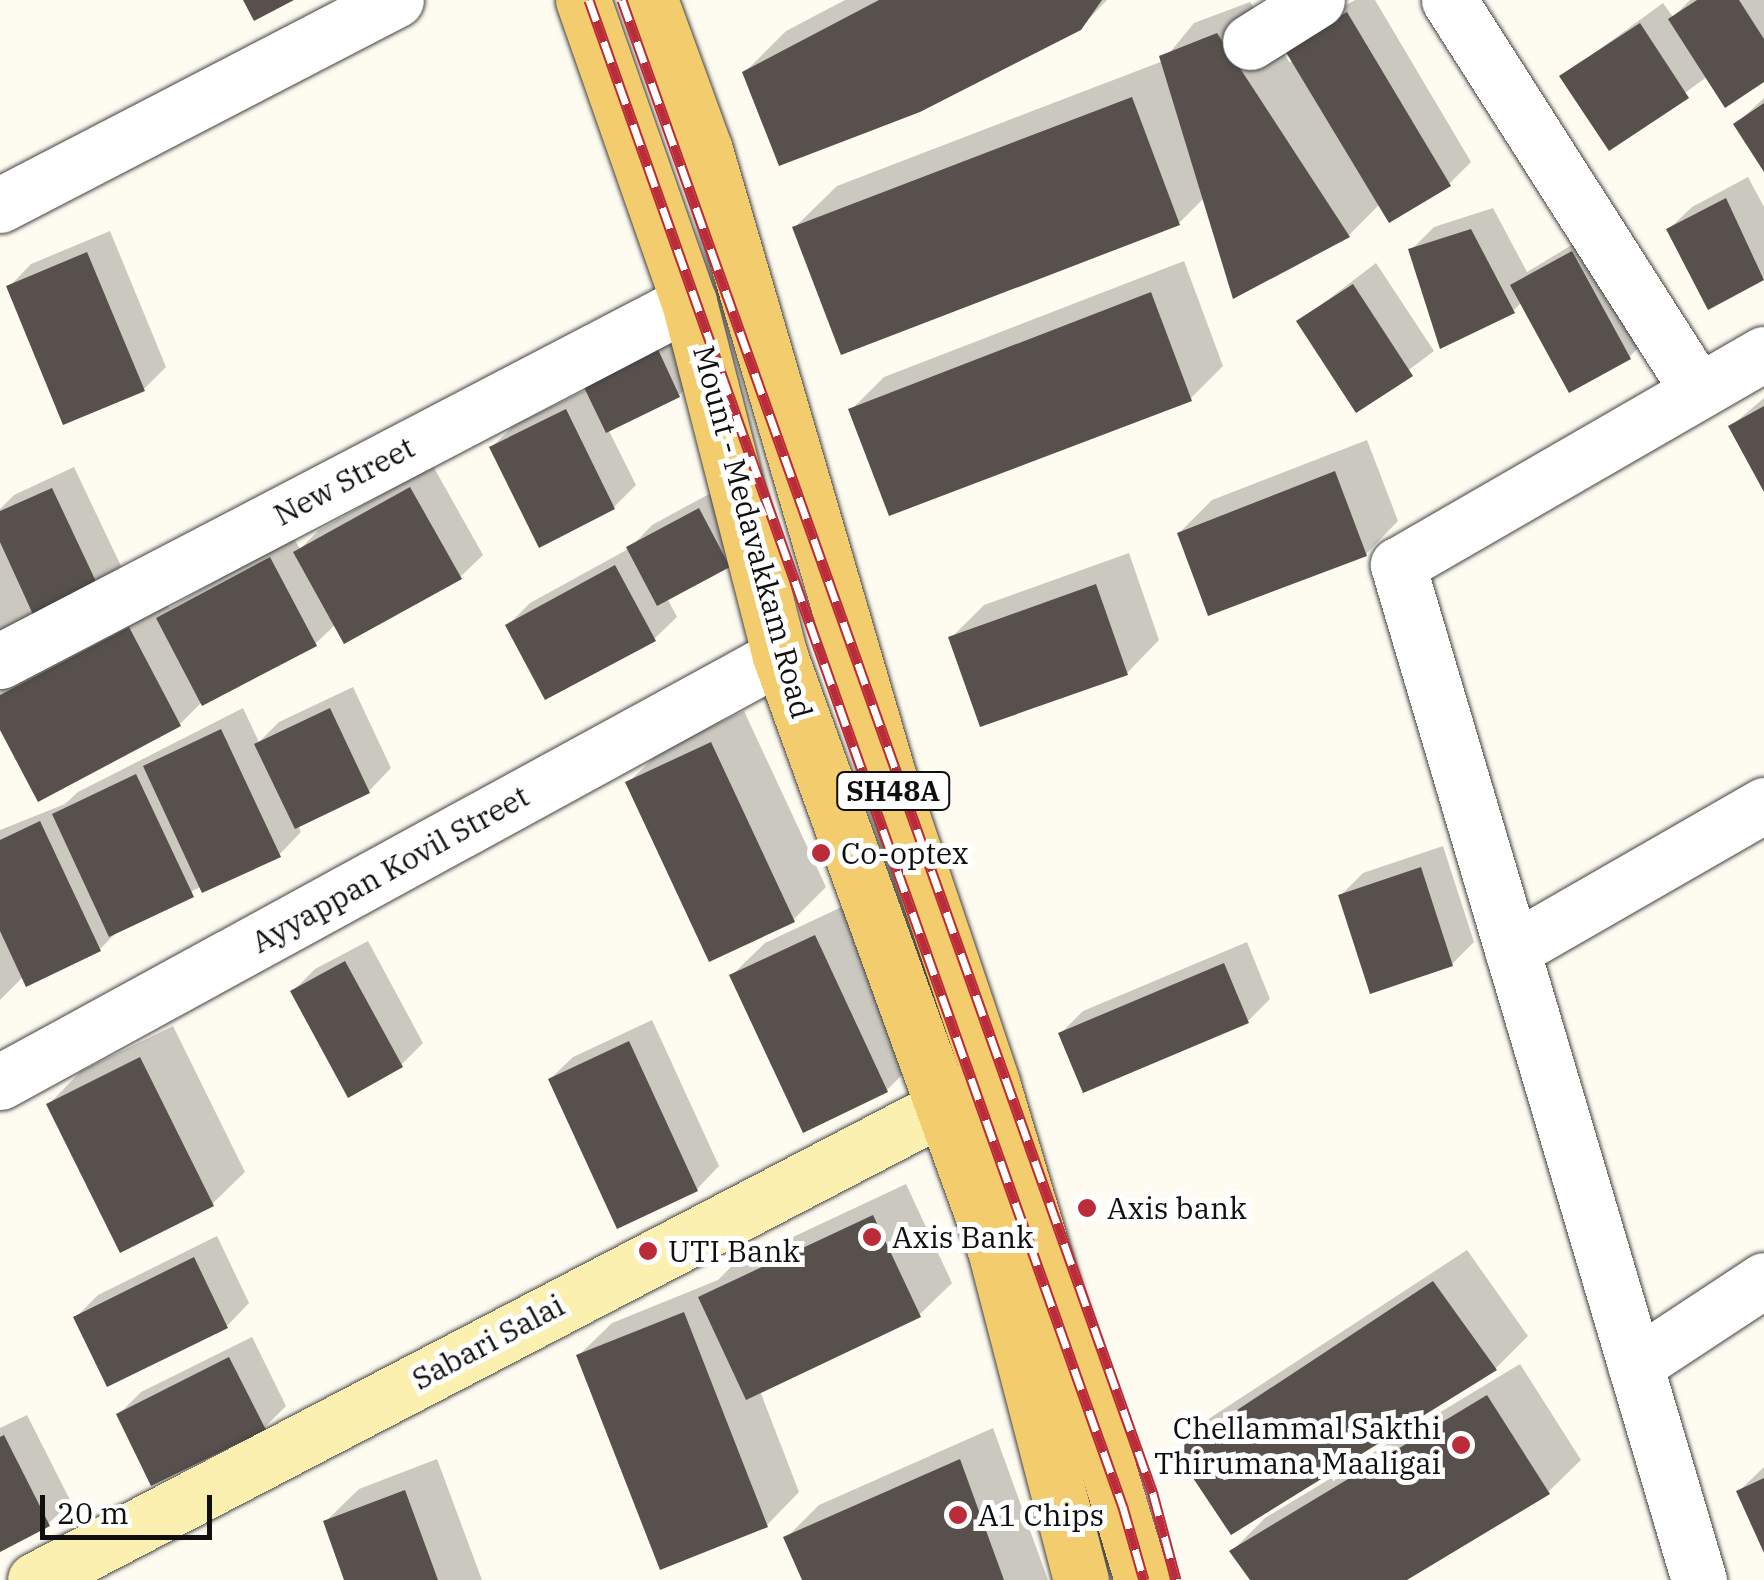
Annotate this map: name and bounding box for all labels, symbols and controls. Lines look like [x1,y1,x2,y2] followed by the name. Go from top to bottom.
[686,342,820,722] street label: Mount - Medavakkam Road
[268,429,420,533] street label: New Street
[836,768,950,814] road number: SH48A
[245,778,535,960] street label: Ayyappan Kovil Street
[841,835,969,871] place label: Co-optex
[810,842,832,864] marker: Co-optex
[1107,1190,1247,1226] place label: Axis bank
[1076,1197,1098,1219] marker: Axis bank
[892,1219,1034,1255] place label: Axis Bank
[861,1226,883,1248] marker: Axis Bank
[668,1233,800,1269] place label: UTI Bank
[637,1240,659,1262] marker: UTI Bank
[406,1287,570,1397] street label: Sabari Salai
[1154,1410,1441,1480] place label: Chellammal Sakthi Thirumana Maaligai
[1450,1434,1472,1456] marker: Chellammal Sakthi Thirumana Maaligai
[45,1475,218,1537] scale bar
[57,1493,129,1532] text: 20 m
[978,1497,1104,1533] place label: A1 Chips
[947,1504,969,1526] marker: A1 Chips

